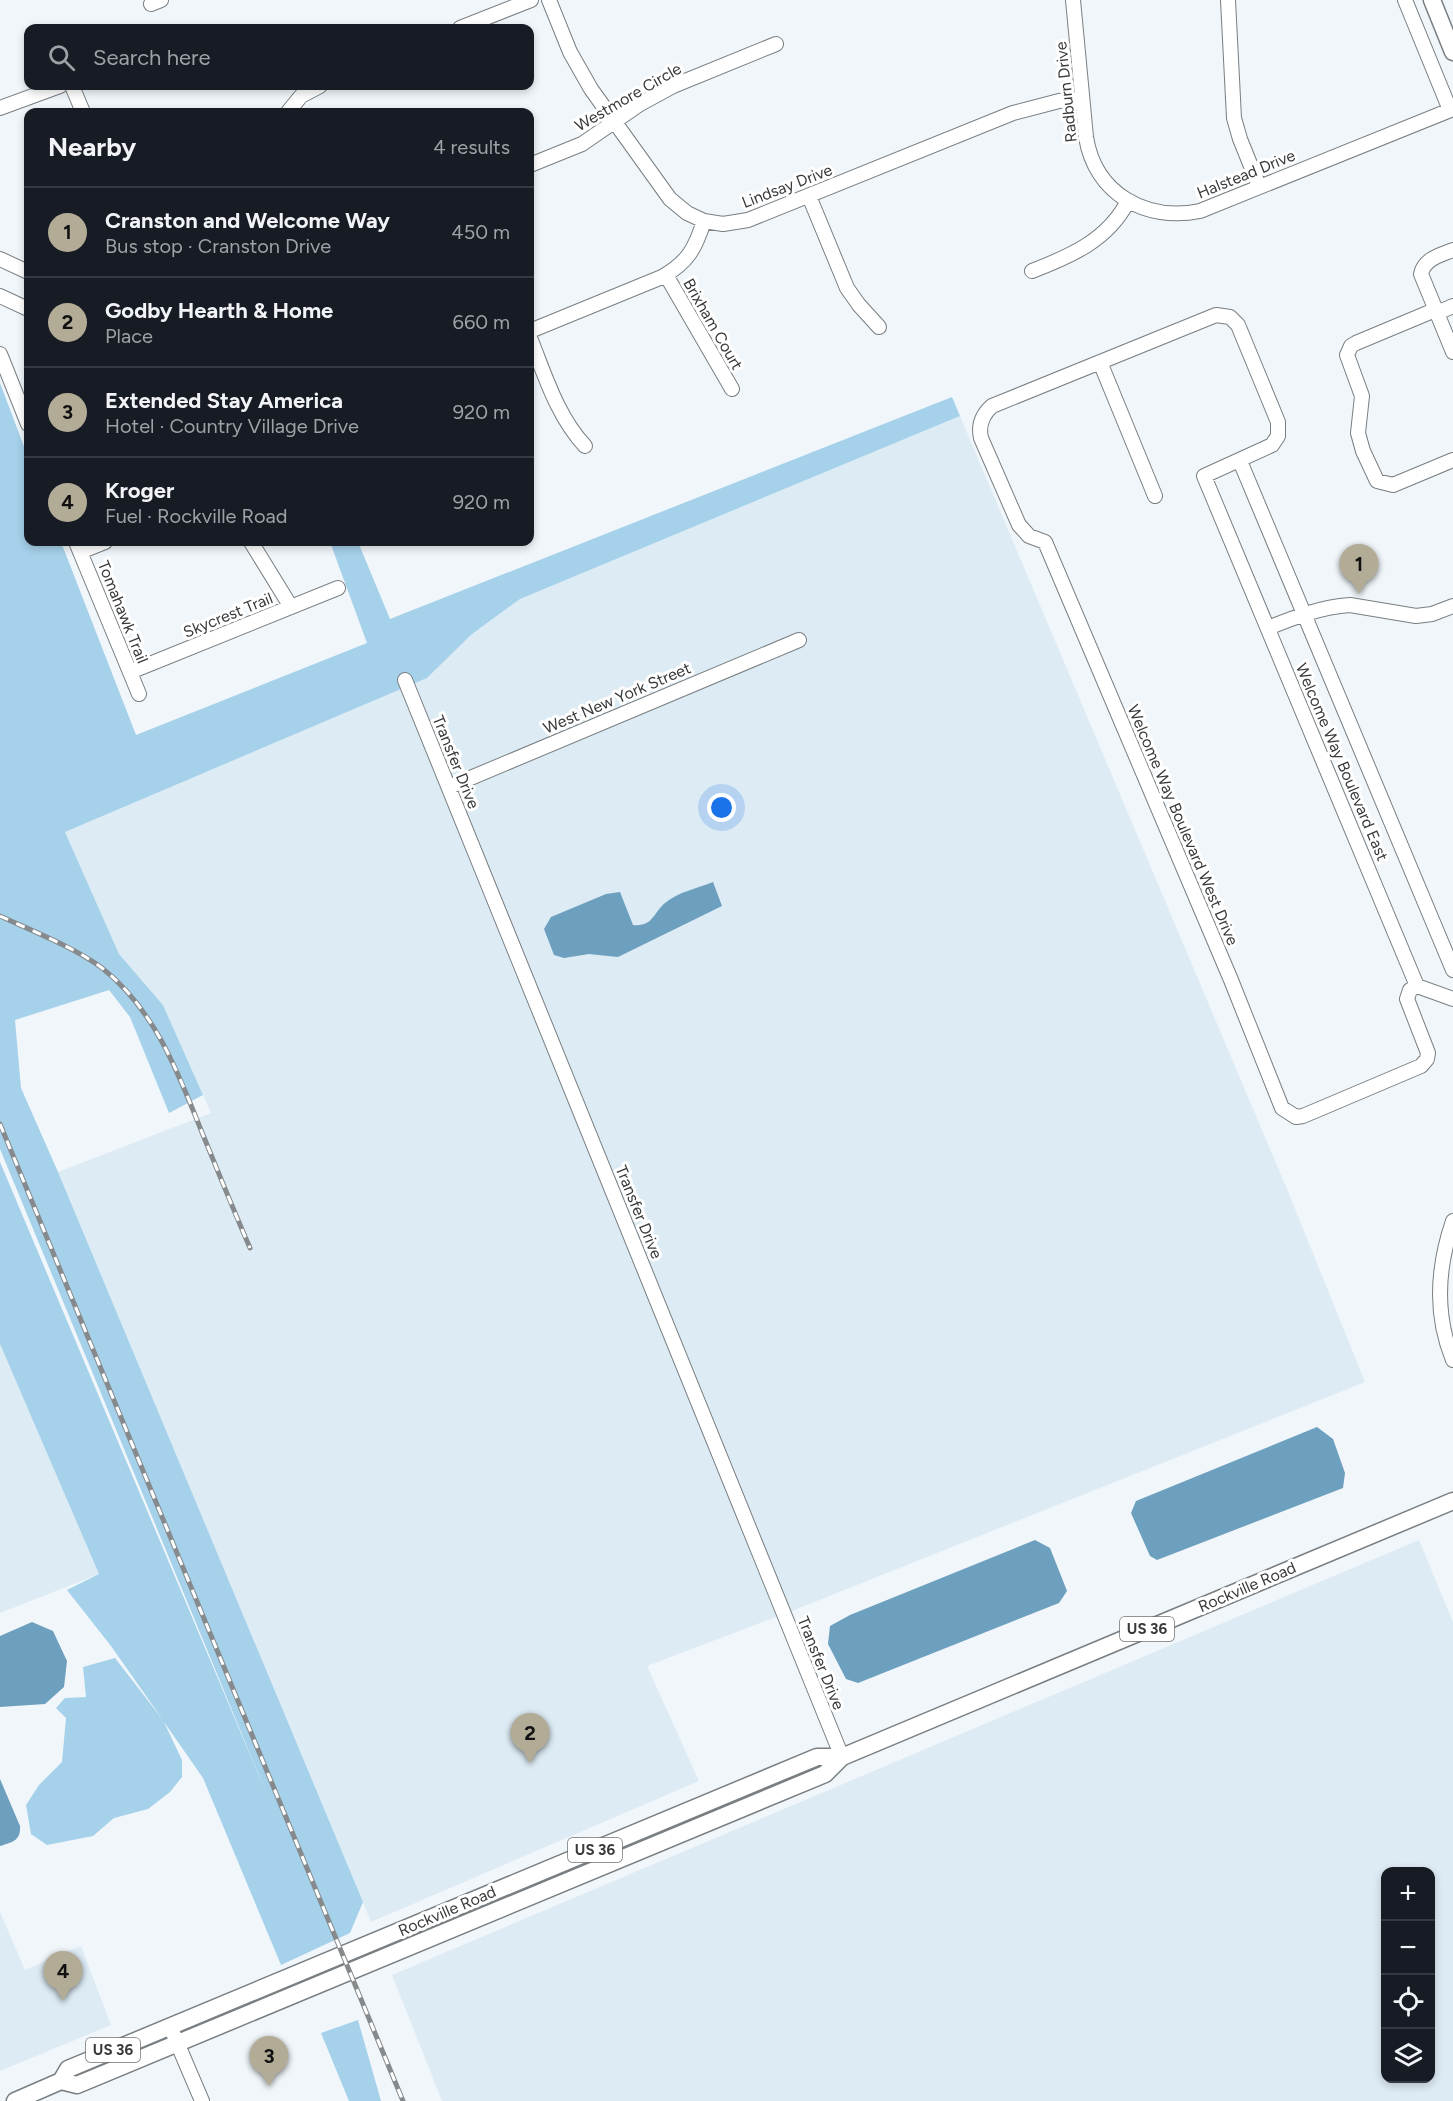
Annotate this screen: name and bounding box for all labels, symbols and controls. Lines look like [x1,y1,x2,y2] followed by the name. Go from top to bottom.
[24,24,534,90] search box
[1051,40,1081,143] street label: Radburn Drive
[45,41,78,74] icon: search
[93,44,211,71] text: Search here
[571,59,685,135] street label: Westmore Circle
[48,131,136,163] text: Nearby
[433,135,510,159] text: 4 results
[1194,146,1298,202] street label: Halstead Drive
[739,160,835,212] street label: Lindsay Drive
[105,207,390,234] text: Cranston and Welcome Way
[63,220,72,244] text: 1
[451,220,510,244] text: 450 m
[105,234,331,258] text: Bus stop · Cranston Drive
[679,275,747,373] street label: Brixham Court
[105,297,333,324] text: Godby Hearth & Home
[62,310,73,334] text: 2
[453,310,510,334] text: 660 m
[105,324,153,348] text: Place
[105,387,343,414] text: Extended Stay America
[62,400,73,424] text: 3
[453,400,510,424] text: 920 m
[105,414,359,438] text: Hotel · Country Village Drive
[105,477,174,504] text: Kroger
[61,490,74,514] text: 4
[453,490,510,514] text: 920 m
[105,504,287,528] text: Fuel · Rockville Road
[1340,544,1378,594] pin: 1
[94,558,152,666] street label: Tomahawk Trail
[180,588,276,642] street label: Skycrest Trail
[540,658,694,738] street label: West New York Street
[1292,660,1392,864] street label: Welcome Way Boulevard East
[1124,702,1243,948] street label: Welcome Way Boulevard West Drive
[429,713,483,812] street label: Transfer Drive
[707,793,736,822] your location
[612,1163,666,1262] street label: Transfer Drive
[1195,1558,1299,1616] street label: Rockville Road
[794,1614,848,1713] street label: Transfer Drive
[1120,1617,1174,1641] road number: US 36
[510,1714,550,1763] pin: 2
[568,1838,622,1862] road number: US 36
[1381,1867,1435,2083] map controls
[1381,1867,1435,1921] button: +
[395,1882,499,1940] street label: Rockville Road
[1381,1921,1435,1975] button: −
[44,1952,82,2001] pin: 4
[1381,1975,1435,2029] button: locate
[1381,2029,1435,2083] button: layers
[250,2036,288,2086] pin: 3
[86,2038,140,2062] road number: US 36

